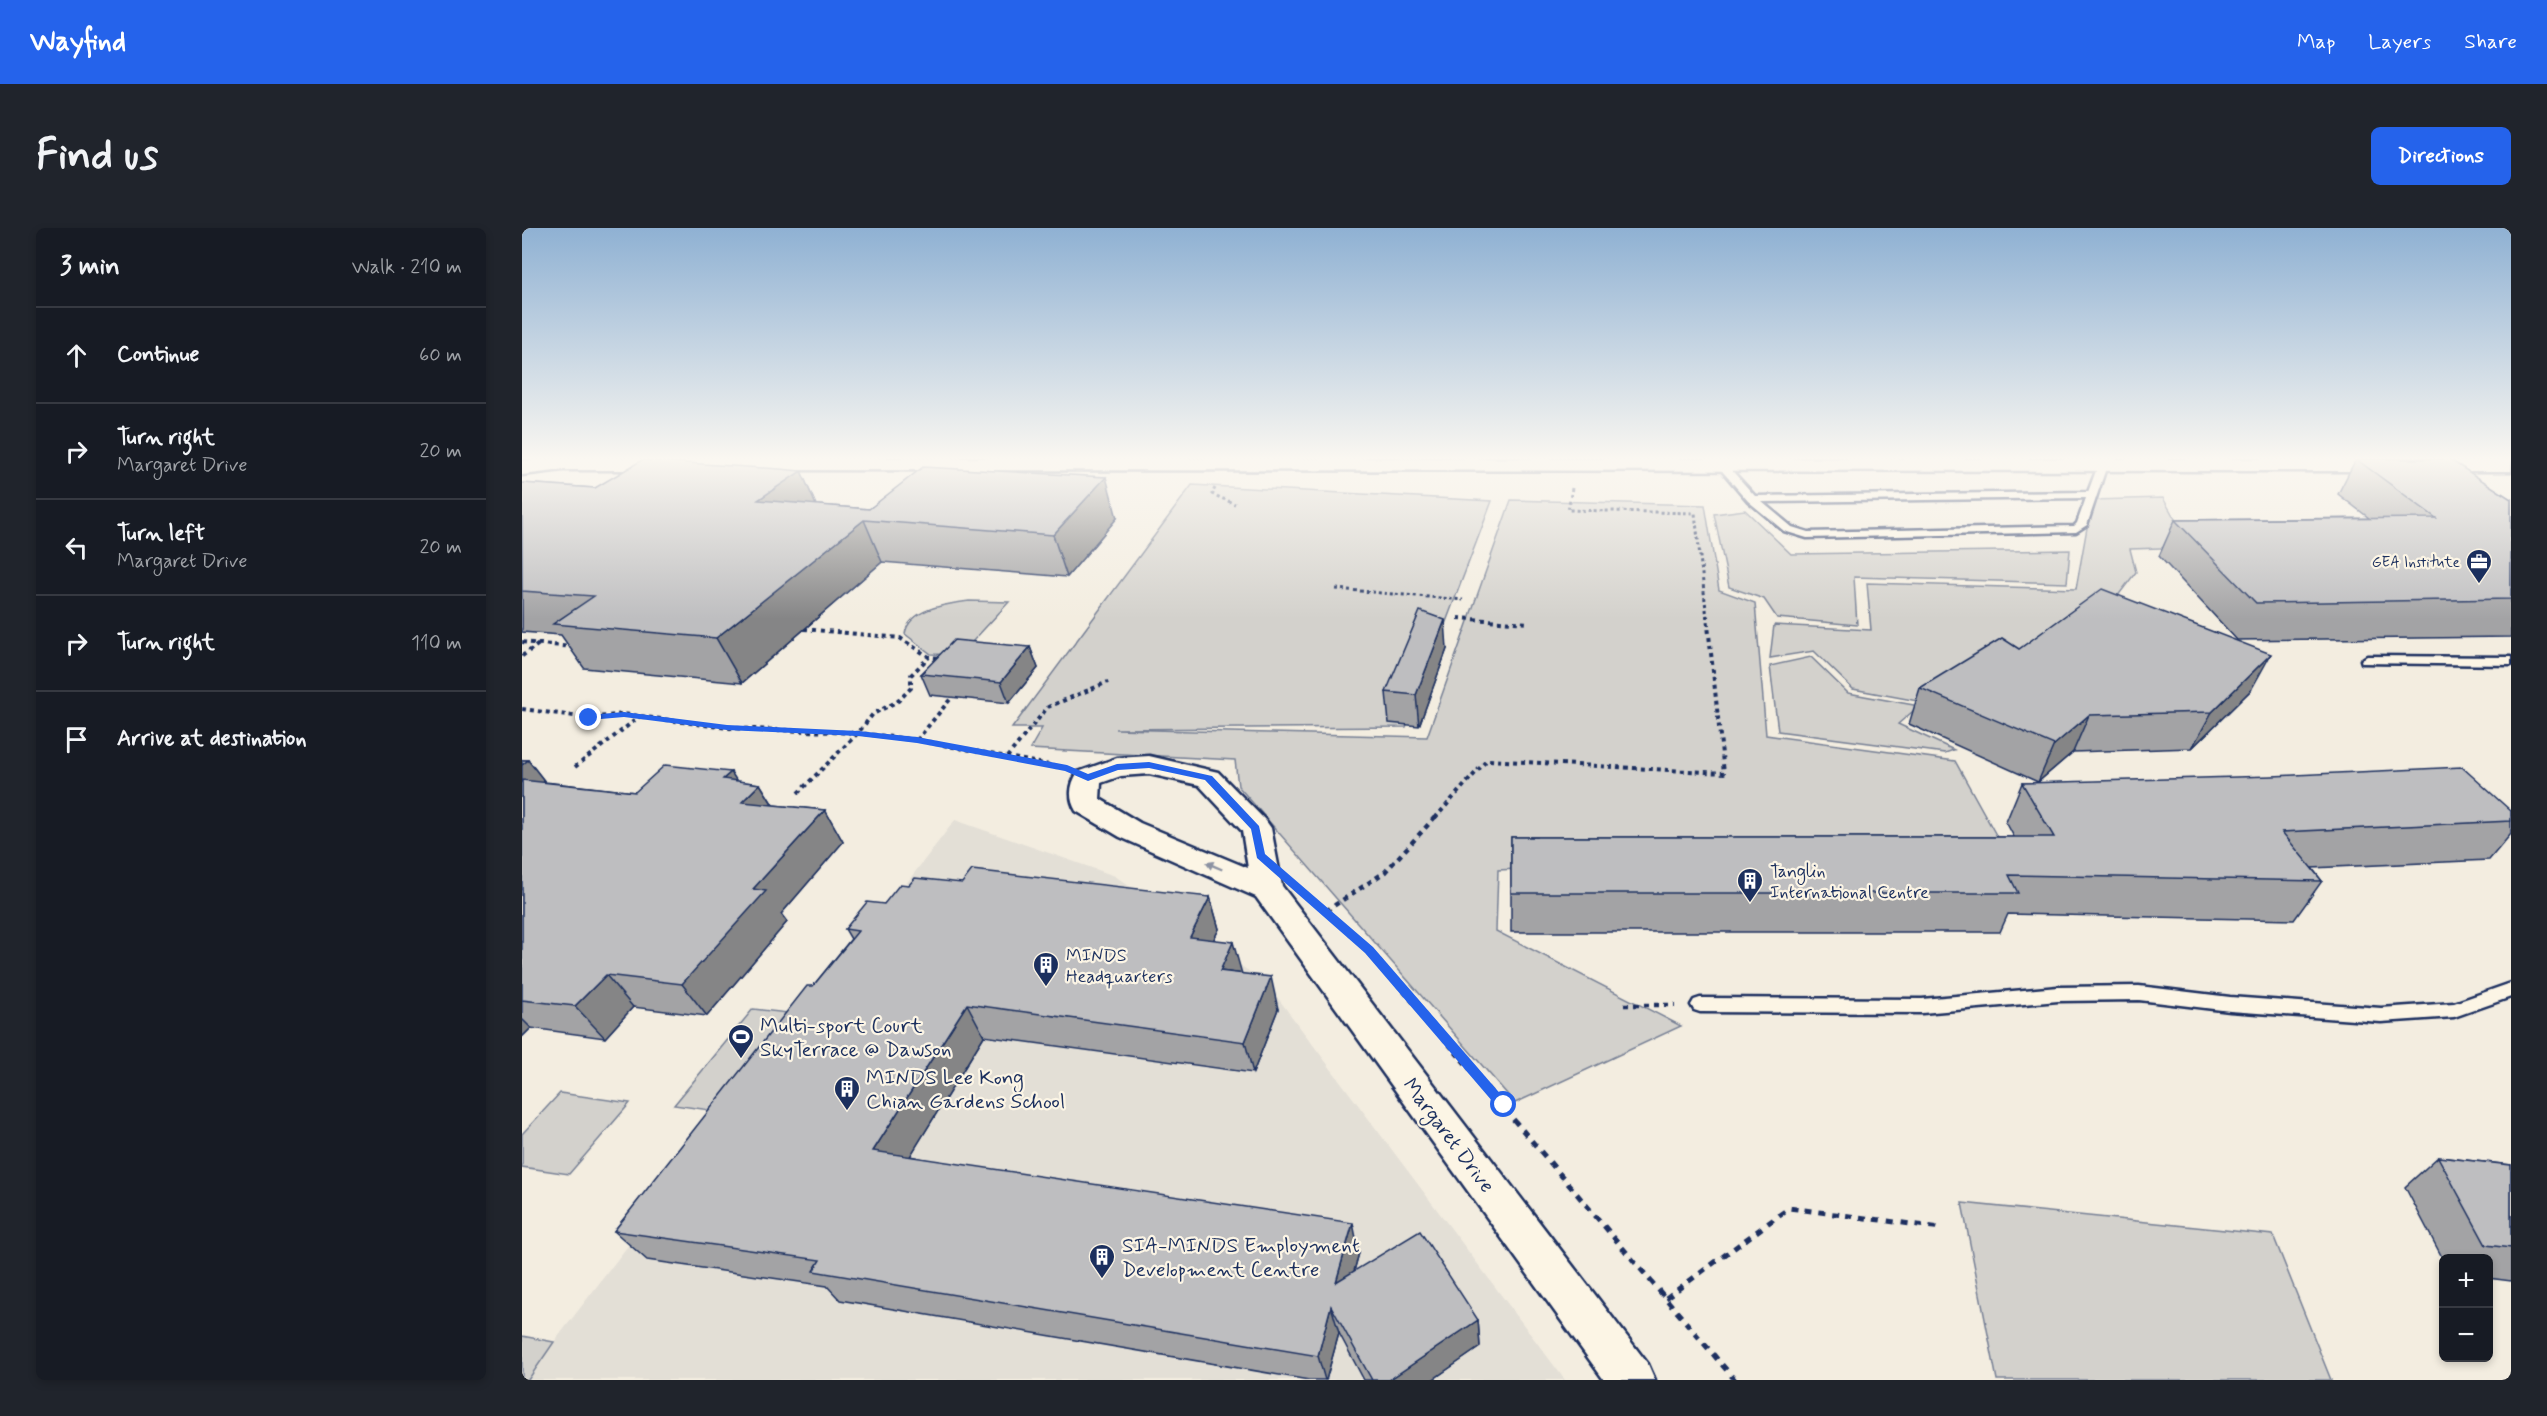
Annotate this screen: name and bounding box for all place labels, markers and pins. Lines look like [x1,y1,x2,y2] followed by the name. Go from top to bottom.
[2464,547,2494,585] office icon: GEA Institute
[2372,553,2460,573] place label: GEA Institute
[1770,860,1929,905] place label: Tanglin International Centre
[1735,866,1765,904] building icon: Tanglin International Centre
[1066,944,1173,989] place label: MINDS Headquarters
[1031,950,1061,988] building icon: MINDS Headquarters
[760,1012,952,1064] place label: Multi-sport Court SkyTerrace @ Dawson
[726,1022,756,1060] sports icon: Multi-sport Court SkyTerrace @ Dawson
[866,1064,1065,1116] place label: MINDS Lee Kong Chian Gardens School
[832,1074,862,1112] building icon: MINDS Lee Kong Chian Gardens School
[1122,1232,1360,1284] place label: SIA-MINDS Employment Development Centre
[1087,1242,1117,1280] building icon: SIA-MINDS Employment Development Centre

